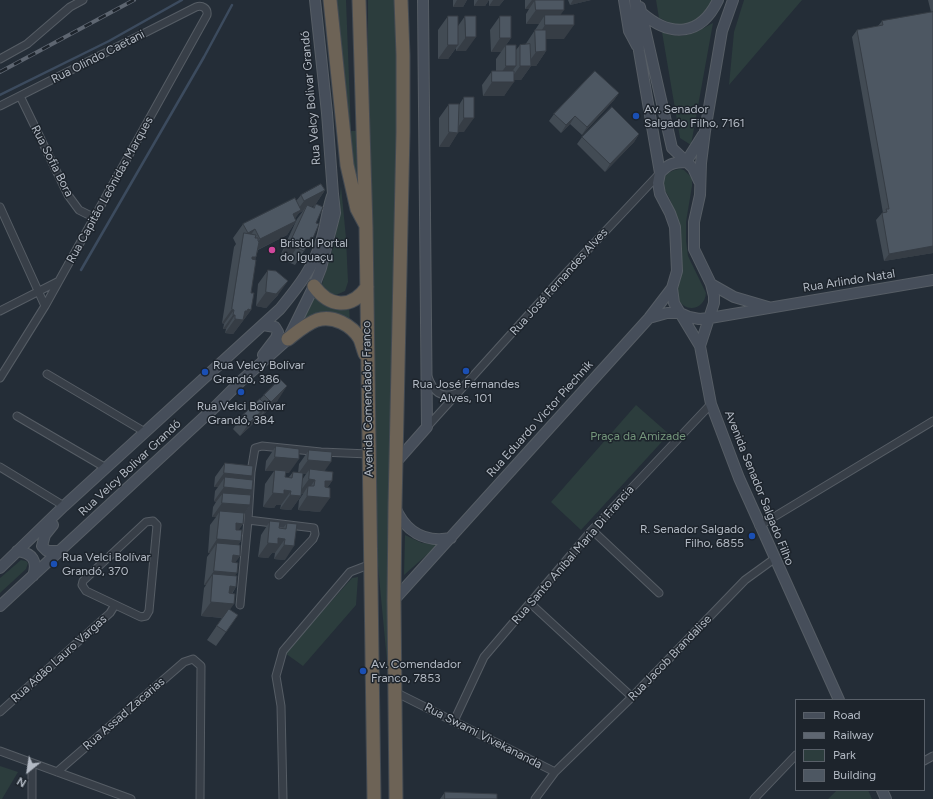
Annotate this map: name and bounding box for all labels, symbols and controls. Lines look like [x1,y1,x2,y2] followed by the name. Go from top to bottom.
[49,27,147,87] street label: Rua Olindo Caetani
[298,30,324,166] street label: Rua Velcy Bolivar Grandó
[644,102,745,130] place label: Av. Senador Salgado Filho, 7161
[631,111,641,121] marker: Av. Senador Salgado Filho, 7161
[64,114,156,266] street label: Rua Capitão Leônidas Marques
[28,123,76,199] street label: Rua Sofia Bora
[507,225,611,339] street label: Rua José Fernandes Alves
[280,236,348,264] place label: Bristol Portal do Iguaçu
[267,245,277,255] marker: Bristol Portal do Iguaçu
[802,267,896,295] street label: Rua Arlindo Natal
[359,321,377,477] street label: Avenida Comendador Franco
[213,358,305,386] place label: Rua Velcy Bolívar Grandó, 386
[484,358,596,480] street label: Rua Eduardo Victor Piechnik
[461,366,471,376] marker: Rua José Fernandes Alves, 101
[200,367,210,377] marker: Rua Velcy Bolívar Grandó, 386
[412,377,520,405] place label: Rua José Fernandes Alves, 101
[236,387,246,397] marker: Rua Velci Bolívar Grandó, 384
[197,399,285,427] place label: Rua Velci Bolívar Grandó, 384
[721,408,797,568] street label: Avenida Senador Salgado Filho
[76,417,184,519] street label: Rua Velcy Bolivar Grandó
[590,429,686,443] park label: Praça da Amizade
[509,483,637,627] street label: Rua Santo Aníbal Maria Di Francia
[640,522,744,550] place label: R. Senador Salgado Filho, 6855
[747,531,757,541] marker: R. Senador Salgado Filho, 6855
[62,550,151,578] place label: Rua Velci Bolívar Grandó, 370
[49,559,59,569] marker: Rua Velci Bolívar Grandó, 370
[8,612,110,706] street label: Rua Adão Lauro Vargas
[625,612,715,704] street label: Rua Jacob Brandalise
[371,657,461,685] place label: Av. Comendador Franco, 7853
[358,666,368,676] marker: Av. Comendador Franco, 7853
[80,675,168,753] street label: Rua Assad Zacarias
[795,699,925,791] legend
[422,700,544,772] street label: Rua Swami Vivekananda
[833,708,861,722] text: Road
[833,728,874,742] text: Railway
[833,748,856,762] text: Park
[8,751,48,791] north arrow
[833,768,876,782] text: Building
[15,774,29,790] text: N

